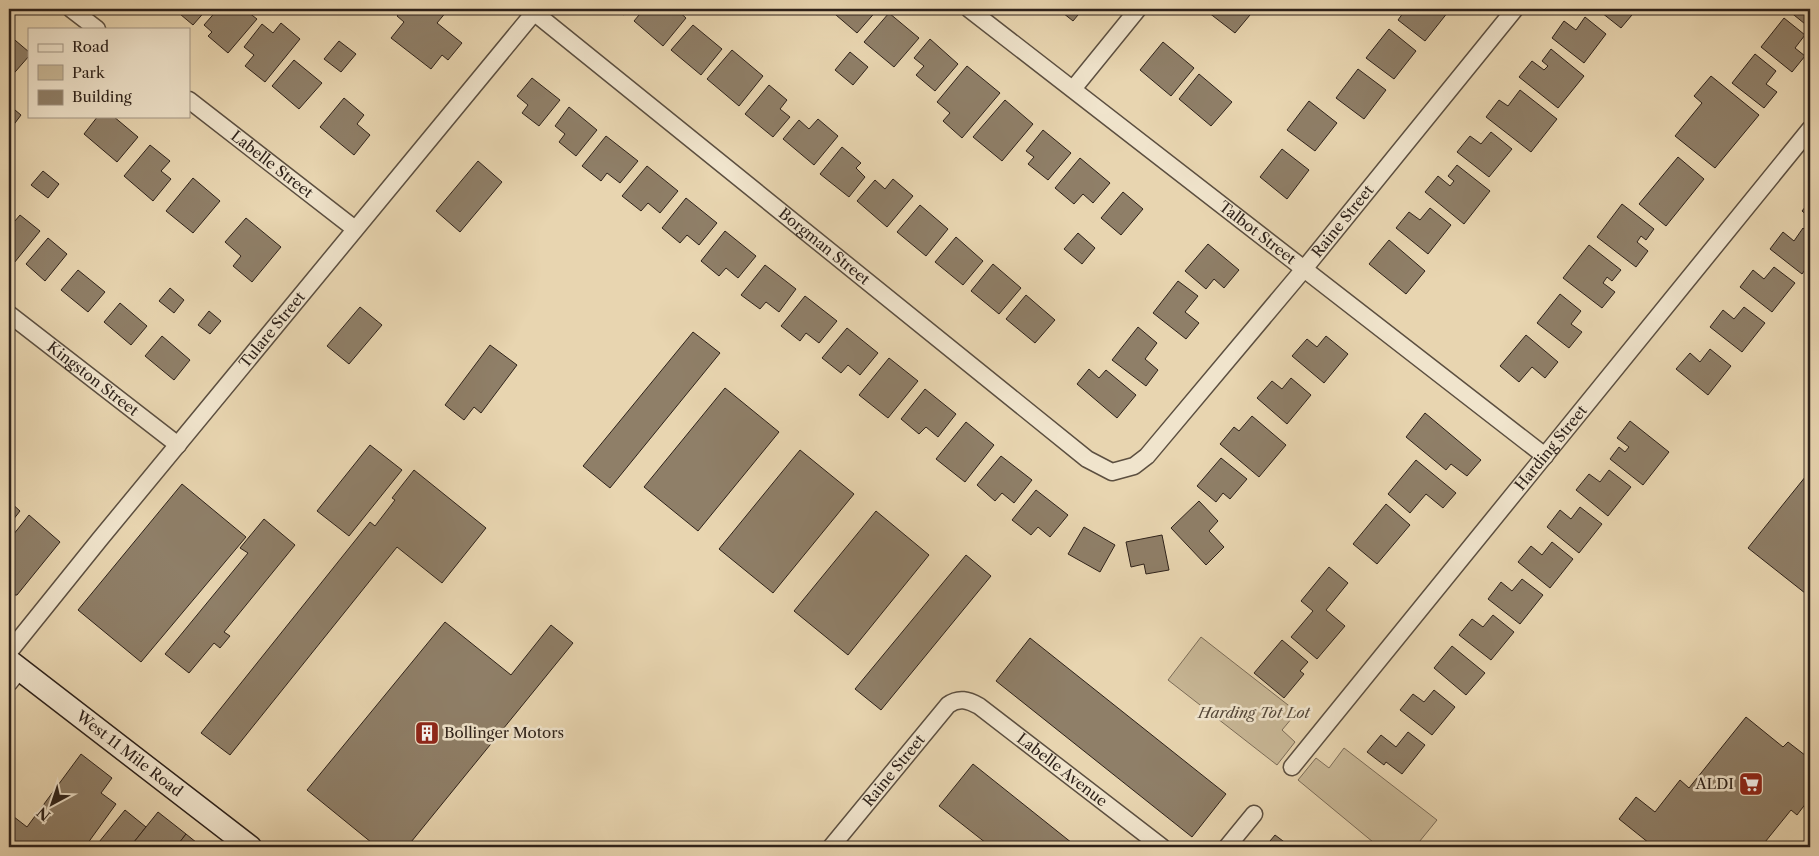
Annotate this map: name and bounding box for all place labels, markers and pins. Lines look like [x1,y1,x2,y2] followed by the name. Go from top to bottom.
[414,720,440,746] building icon: Bollinger Motors
[444,723,564,742] place label: Bollinger Motors
[1738,771,1764,797] supermarket icon: ALDI
[1694,774,1734,793] place label: ALDI

